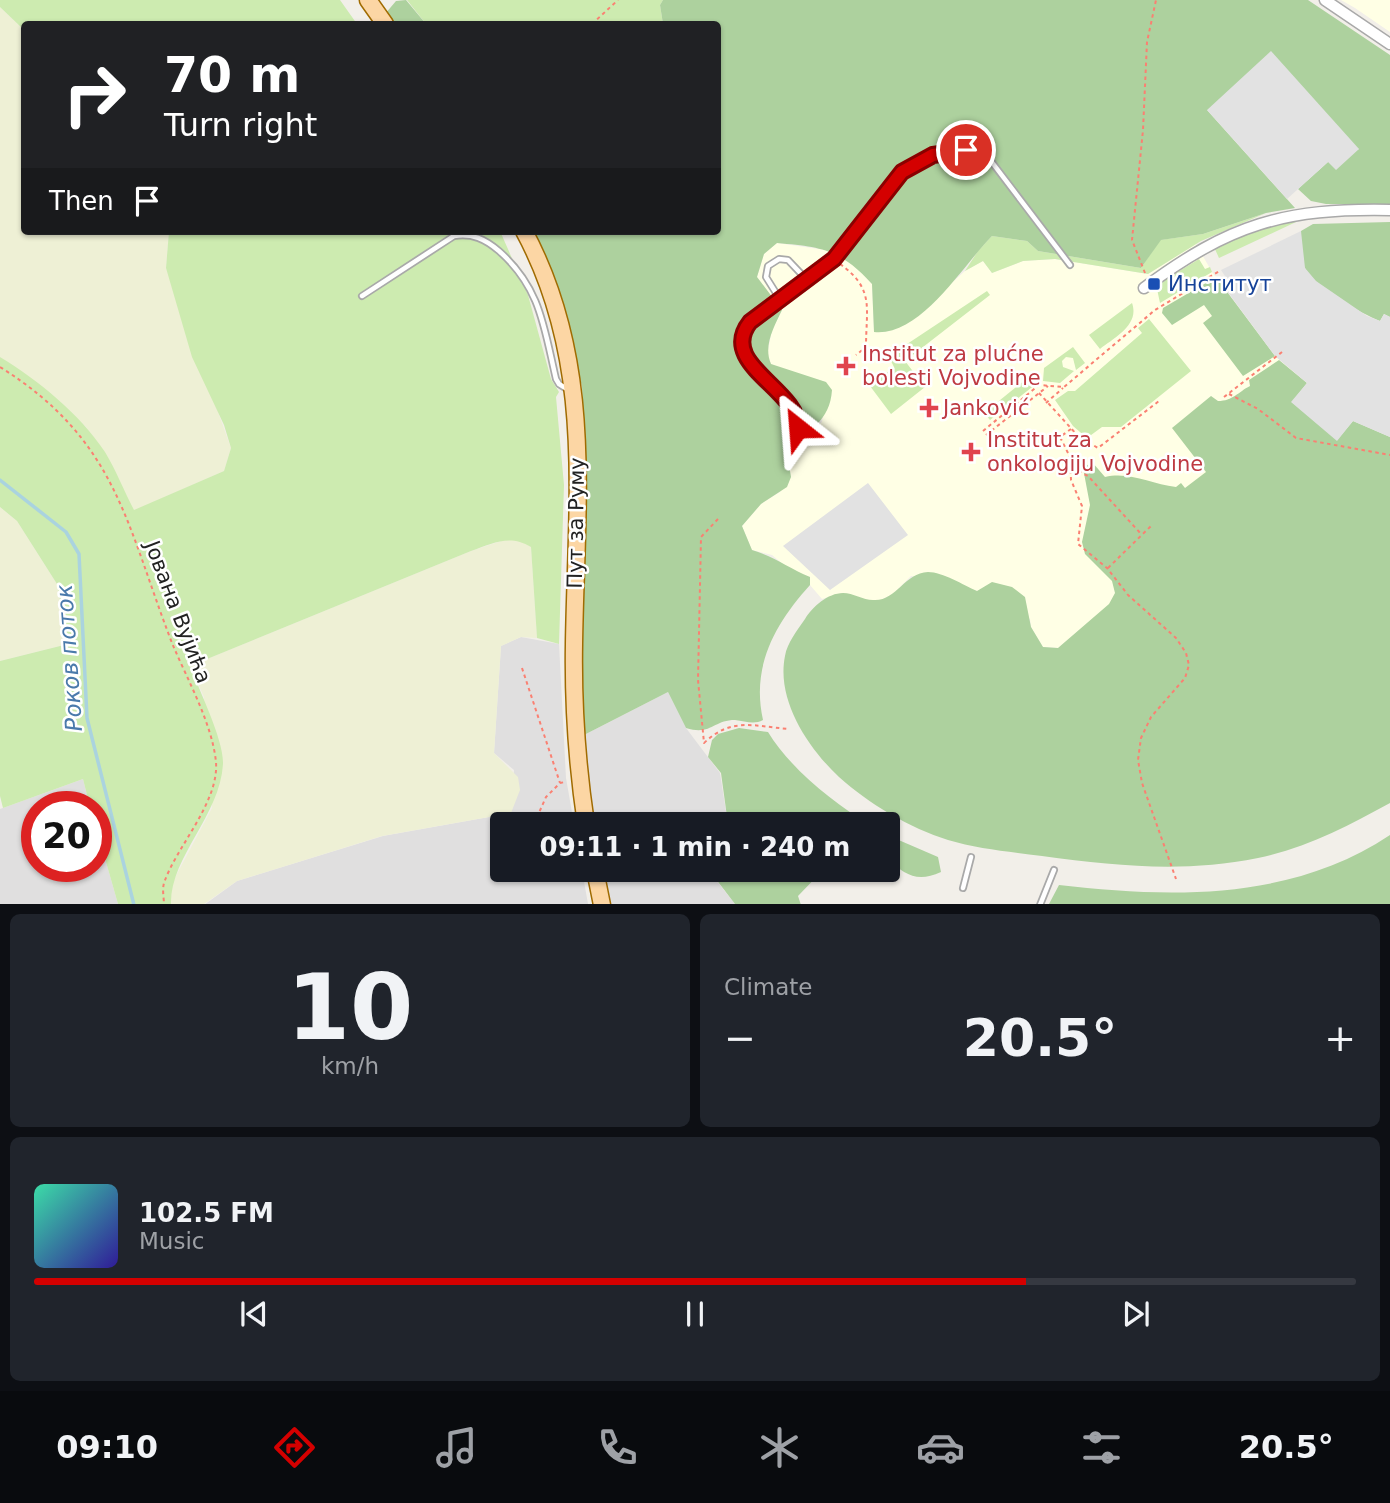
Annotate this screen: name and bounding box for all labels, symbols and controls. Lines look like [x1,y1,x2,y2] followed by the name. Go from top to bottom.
[164,47,300,104] text: 70 m
[49,49,140,140] icon: right
[164,106,317,144] text: Turn right
[936,120,996,180] pin
[947,131,985,169] icon: arrive
[128,182,166,220] icon: arrive
[49,186,114,216] text: Then
[1168,272,1272,296] place label: Институт
[1146,276,1162,292] marker: Институт
[862,342,1044,390] place label: Institut za plućne bolesti Vojvodine
[836,356,856,376] marker: Institut za plućne bolesti Vojvodine
[761,391,835,465] position arrow
[941,396,1029,420] place label: Janković
[921,400,937,416] marker: Janković
[987,428,1203,476] place label: Institut za onkologiju Vojvodine
[961,442,981,462] marker: Institut za onkologiju Vojvodine
[563,457,589,589] street label: Пут за Руму
[139,536,216,687] street label: Јована Вујића
[51,584,87,732] water label: Роков поток
[21,791,112,882] speed limit sign: 20
[540,832,850,862] text: 09:11 · 1 min · 240 m
[287,955,413,1060] text: 10
[724,974,813,1000] text: Climate
[963,1008,1117,1068] text: 20.5°
[724,1016,756,1060] text: −
[1324,1016,1356,1060] text: +
[321,1053,379,1079] text: km/h
[139,1198,274,1228] text: 102.5 FM
[139,1228,204,1254] text: Music
[235,1295,273,1333] icon: previous
[676,1295,714,1333] icon: pause
[1117,1295,1155,1333] icon: next
[270,1423,319,1472] icon: directions
[432,1423,481,1472] icon: music
[593,1423,642,1472] icon: phone
[755,1423,804,1472] icon: climate
[916,1423,965,1472] icon: car
[1077,1423,1126,1472] icon: filters
[56,1428,158,1466] text: 09:10
[1239,1428,1334,1466] text: 20.5°

